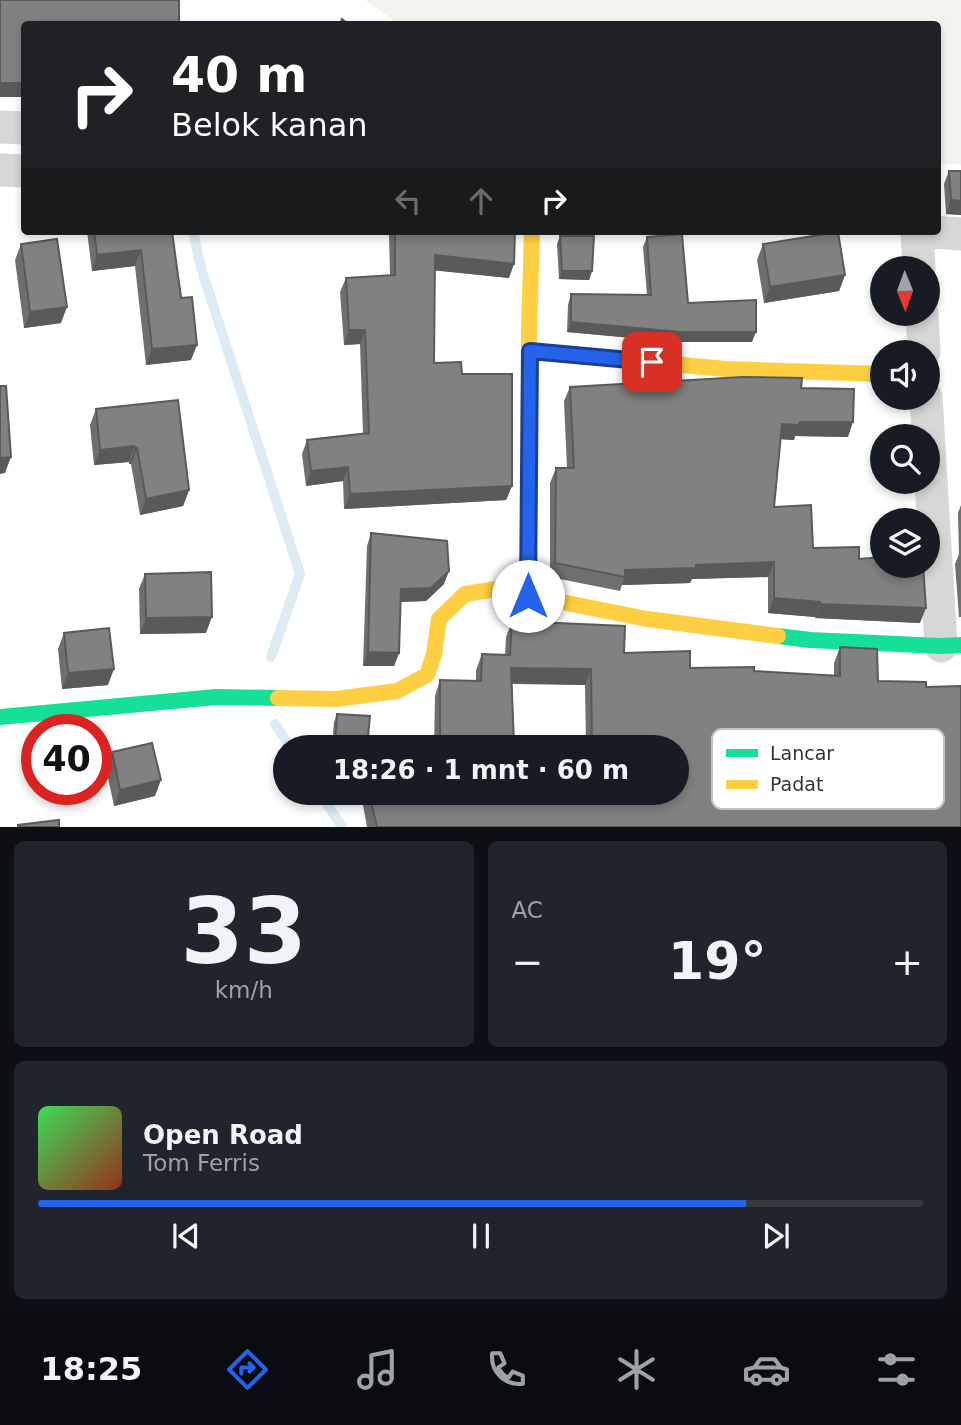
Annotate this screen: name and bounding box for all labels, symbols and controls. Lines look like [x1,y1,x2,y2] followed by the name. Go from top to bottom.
[171,47,307,104] text: 40 m
[56,49,147,140] icon: right
[171,106,368,144] text: Belok kanan
[389,182,427,220] icon: left
[462,182,500,220] icon: ahead
[535,182,573,220] icon: right
[870,256,940,326] north arrow
[870,256,940,578] map controls
[622,332,682,392] pin
[870,340,940,410] button: sound
[633,343,671,381] icon: arrive
[870,424,940,494] button: search
[870,508,940,578] button: layers
[491,559,565,633] position arrow
[21,714,112,805] speed limit sign: 40
[712,729,944,809] legend
[770,742,834,764] text: Lancar
[333,755,629,785] text: 18:26 · 1 mnt · 60 m
[770,773,823,795] text: Padat
[180,879,307,984] text: 33
[512,897,543,923] text: AC
[668,931,766,991] text: 19°
[512,940,543,984] text: −
[891,940,923,984] text: +
[215,977,273,1003] text: km/h
[143,1120,303,1150] text: Open Road
[143,1150,260,1176] text: Tom Ferris
[167,1217,205,1255] icon: previous
[462,1217,500,1255] icon: pause
[757,1217,795,1255] icon: next
[223,1345,272,1394] icon: directions
[353,1345,402,1394] icon: music
[482,1345,531,1394] icon: phone
[612,1345,661,1394] icon: climate
[742,1345,791,1394] icon: car
[872,1345,921,1394] icon: filters
[40,1350,142,1388] text: 18:25

